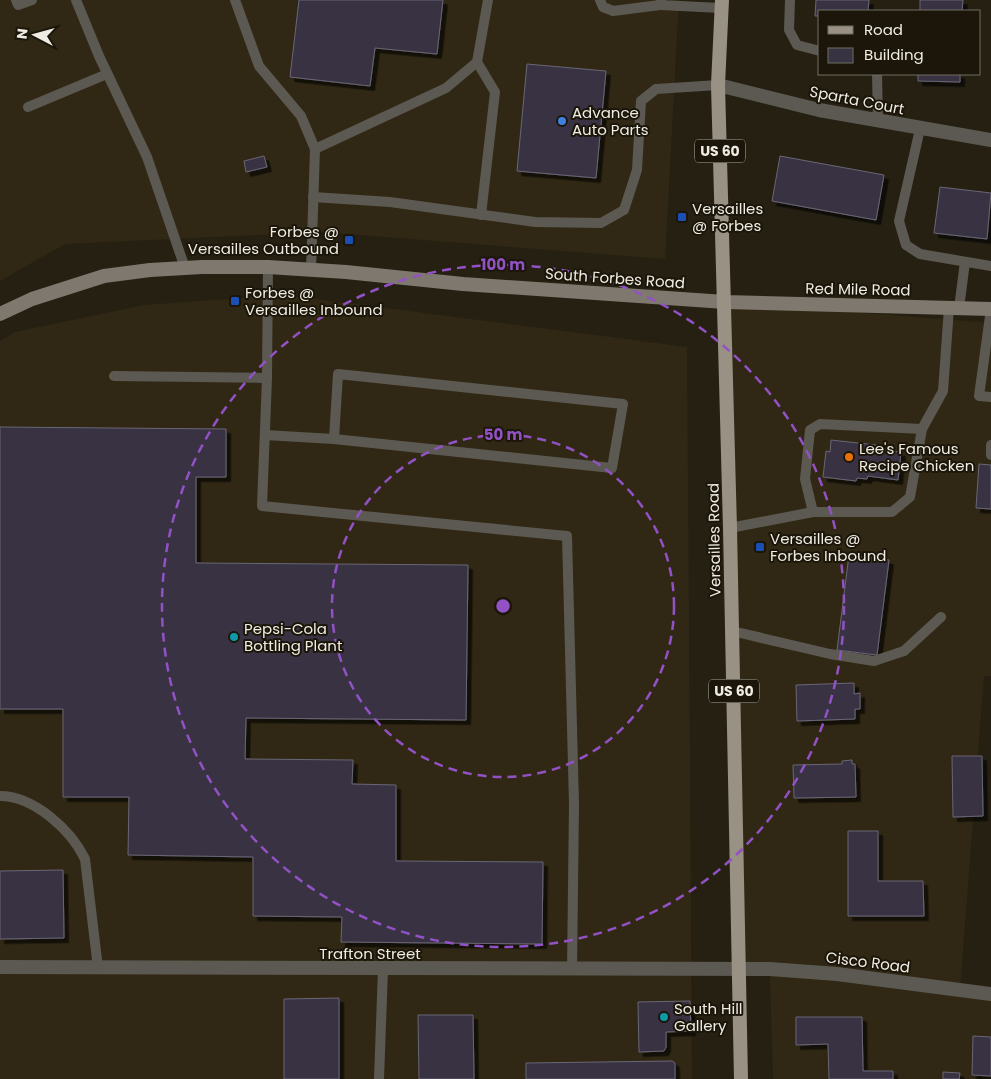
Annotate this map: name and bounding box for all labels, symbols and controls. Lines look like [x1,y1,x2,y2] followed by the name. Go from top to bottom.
[10,10,60,60] north arrow
[818,10,981,75] legend
[864,19,903,40] text: Road
[12,27,33,40] text: N
[864,44,924,65] text: Building
[808,81,906,119] street label: Sparta Court
[572,102,649,140] place label: Advance Auto Parts
[556,115,568,127] marker: Advance Auto Parts
[695,140,745,162] road number: US 60
[692,198,763,236] place label: Versailles @ Forbes
[676,211,688,223] marker: Versailles @ Forbes
[188,221,339,259] place label: Forbes @ Versailles Outbound
[343,234,355,246] marker: Forbes @ Versailles Outbound
[481,254,525,275] text: 100 m
[544,263,686,293] street label: South Forbes Road
[805,278,911,300] street label: Red Mile Road
[245,282,383,320] place label: Forbes @ Versailles Inbound
[229,295,241,307] marker: Forbes @ Versailles Inbound
[484,424,522,445] text: 50 m
[859,438,974,476] place label: Lee's Famous Recipe Chicken
[843,451,855,463] marker: Lee's Famous Recipe Chicken
[703,483,725,597] street label: Versailles Road
[770,528,886,566] place label: Versailles @ Forbes Inbound
[754,541,766,553] marker: Versailles @ Forbes Inbound
[494,597,512,615] centre of rings
[244,618,342,656] place label: Pepsi-Cola Bottling Plant
[228,631,240,643] marker: Pepsi-Cola Bottling Plant
[709,679,759,702] road number: US 60
[319,943,421,964] street label: Trafton Street
[825,946,911,978] street label: Cisco Road
[674,998,743,1036] place label: South Hill Gallery
[658,1011,670,1023] marker: South Hill Gallery

